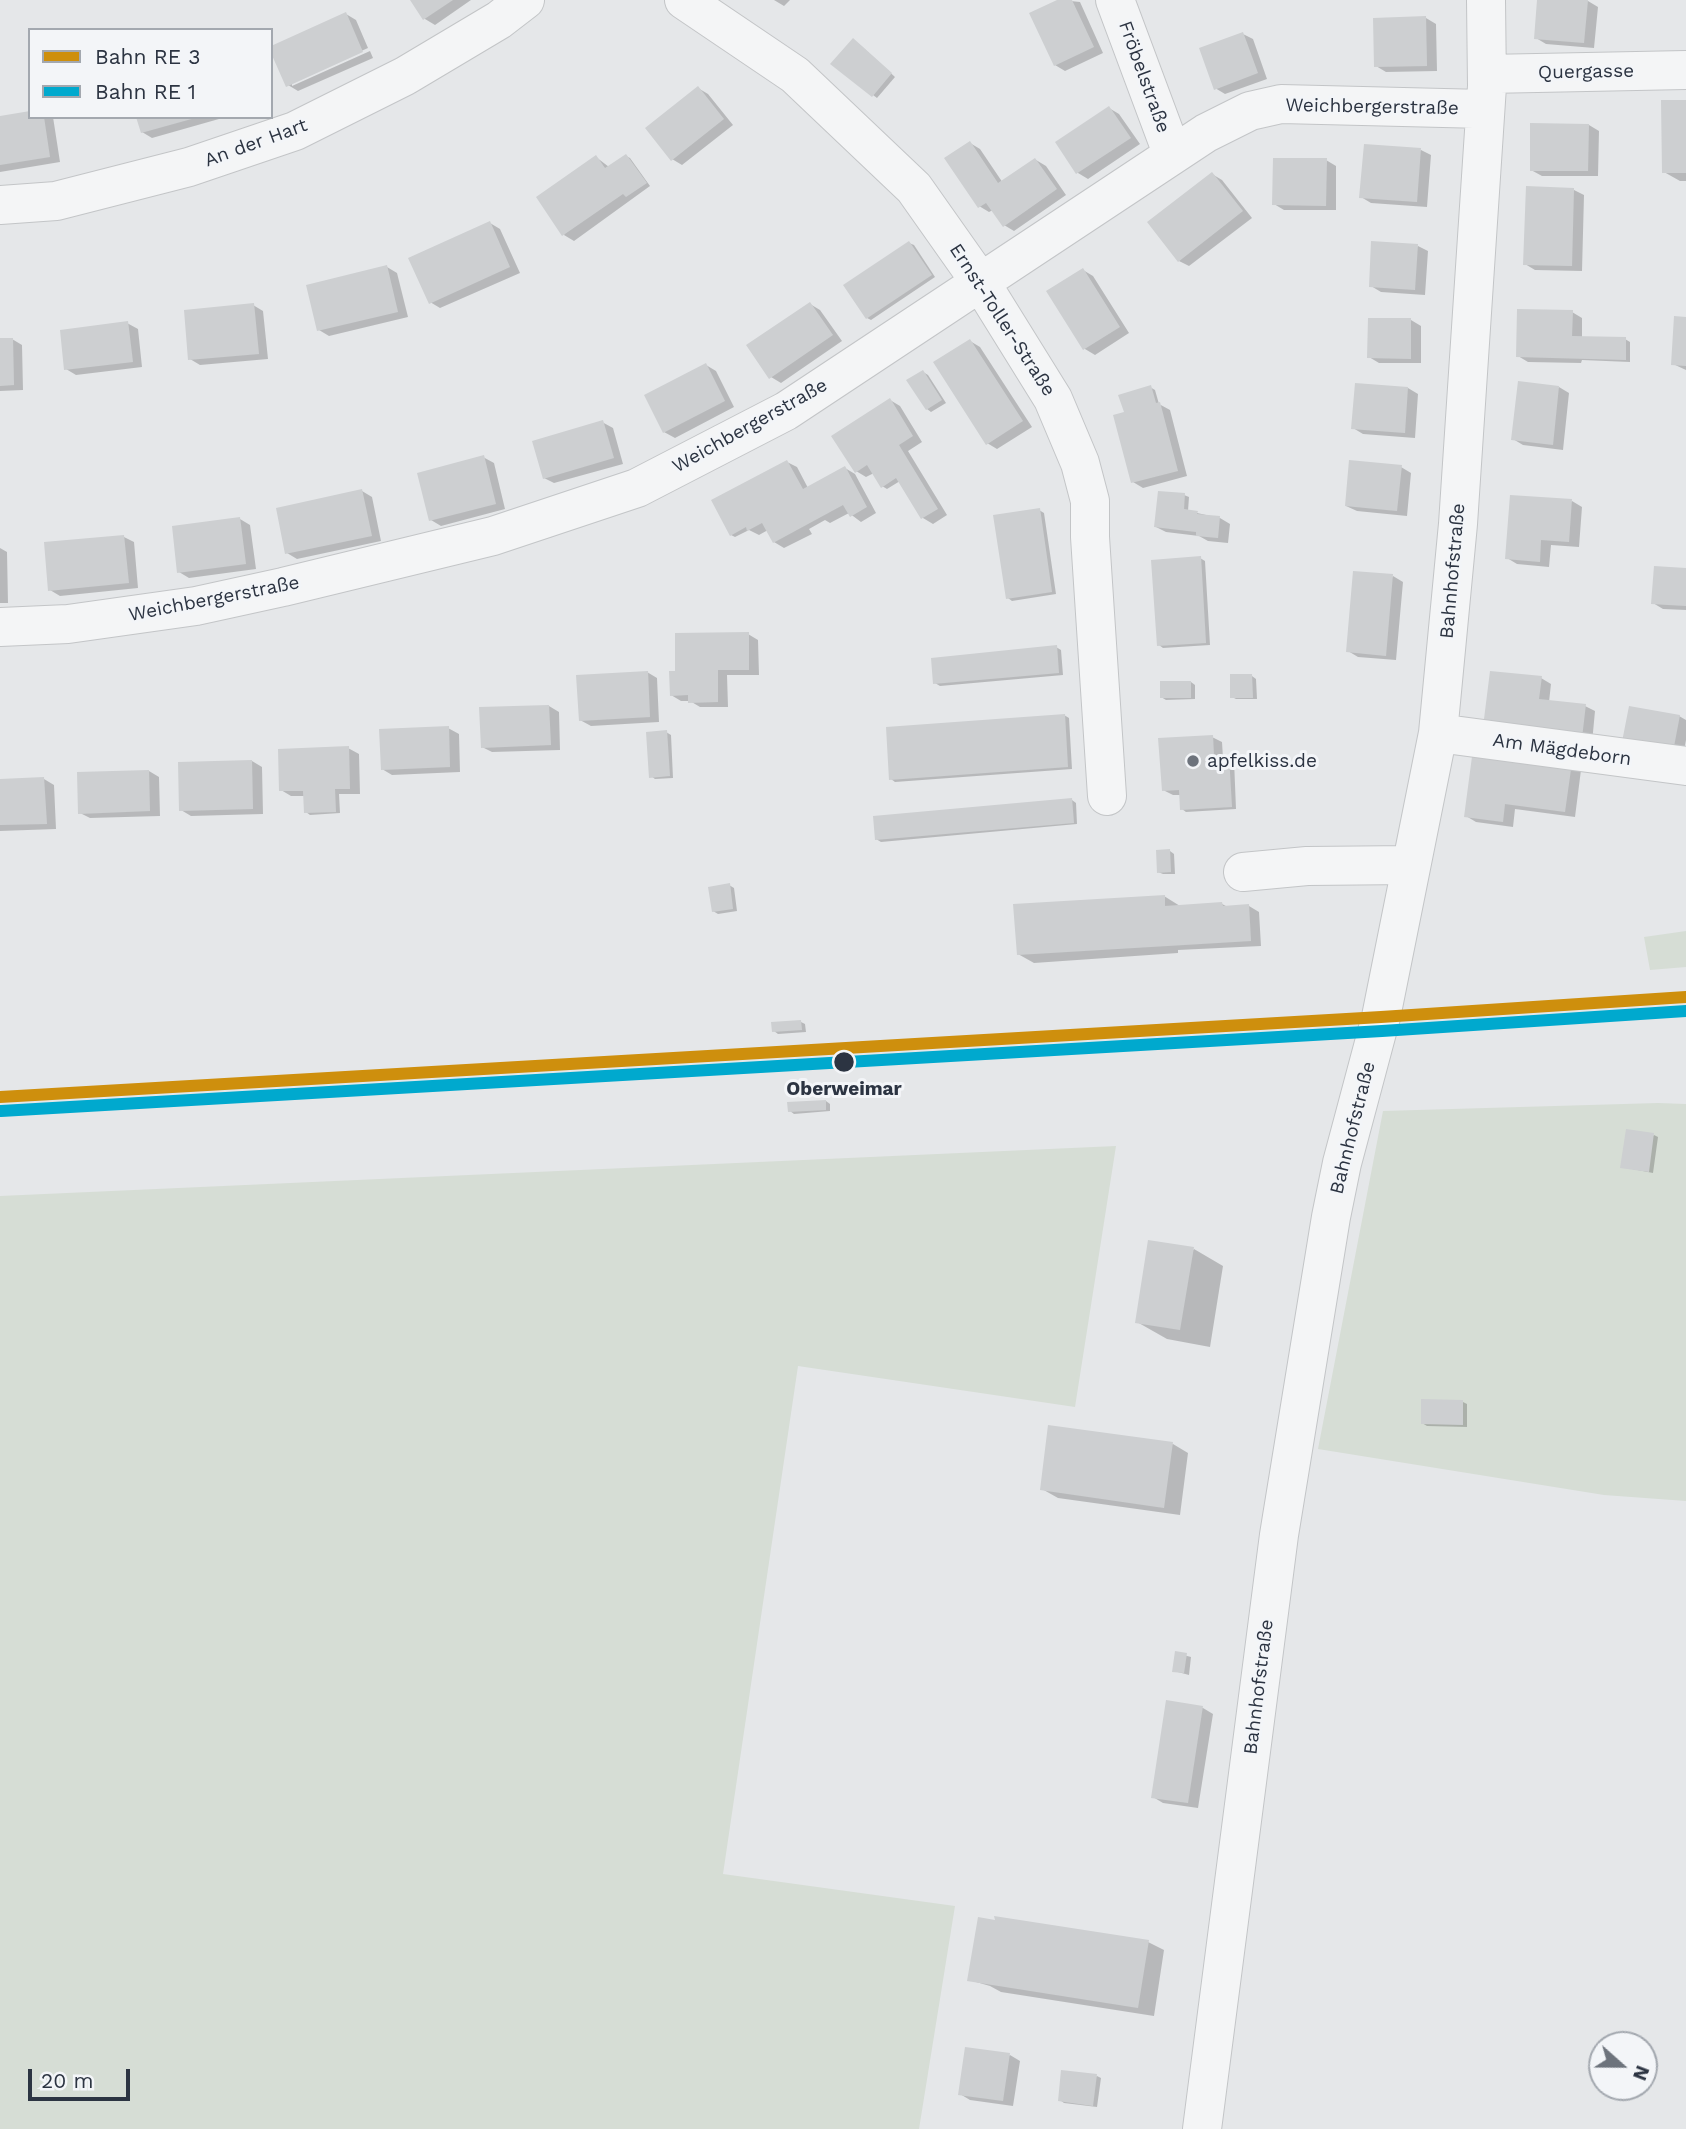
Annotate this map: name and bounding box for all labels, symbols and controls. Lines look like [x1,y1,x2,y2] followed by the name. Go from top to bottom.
[1113,18,1175,136] street label: Fröbelstraße
[28,28,273,119] legend
[95,44,201,69] text: Bahn RE 3
[1538,60,1634,84] street label: Quergasse
[95,79,196,104] text: Bahn RE 1
[1285,94,1459,120] street label: Weichbergerstraße
[202,114,310,172] street label: An der Hart
[944,239,1060,401] street label: Ernst-Toller-Straße
[669,374,831,478] street label: Weichbergerstraße
[1436,502,1470,640] street label: Bahnhofstraße
[127,571,301,627] street label: Weichbergerstraße
[1491,729,1633,771] street label: Am Mägdeborn
[1207,750,1317,772] place label: apfelkiss.de
[1185,753,1201,769] marker: apfelkiss.de
[832,1050,856,1074] marker: Oberweimar
[1325,1059,1381,1197] street label: Bahnhofstraße
[786,1078,902,1100] place label: Oberweimar
[1239,1618,1279,1756] street label: Bahnhofstraße
[1588,2031,1658,2101] north arrow
[32,2056,133,2100] scale bar
[1628,2062,1654,2084] text: N
[41,2068,93,2093] text: 20 m

